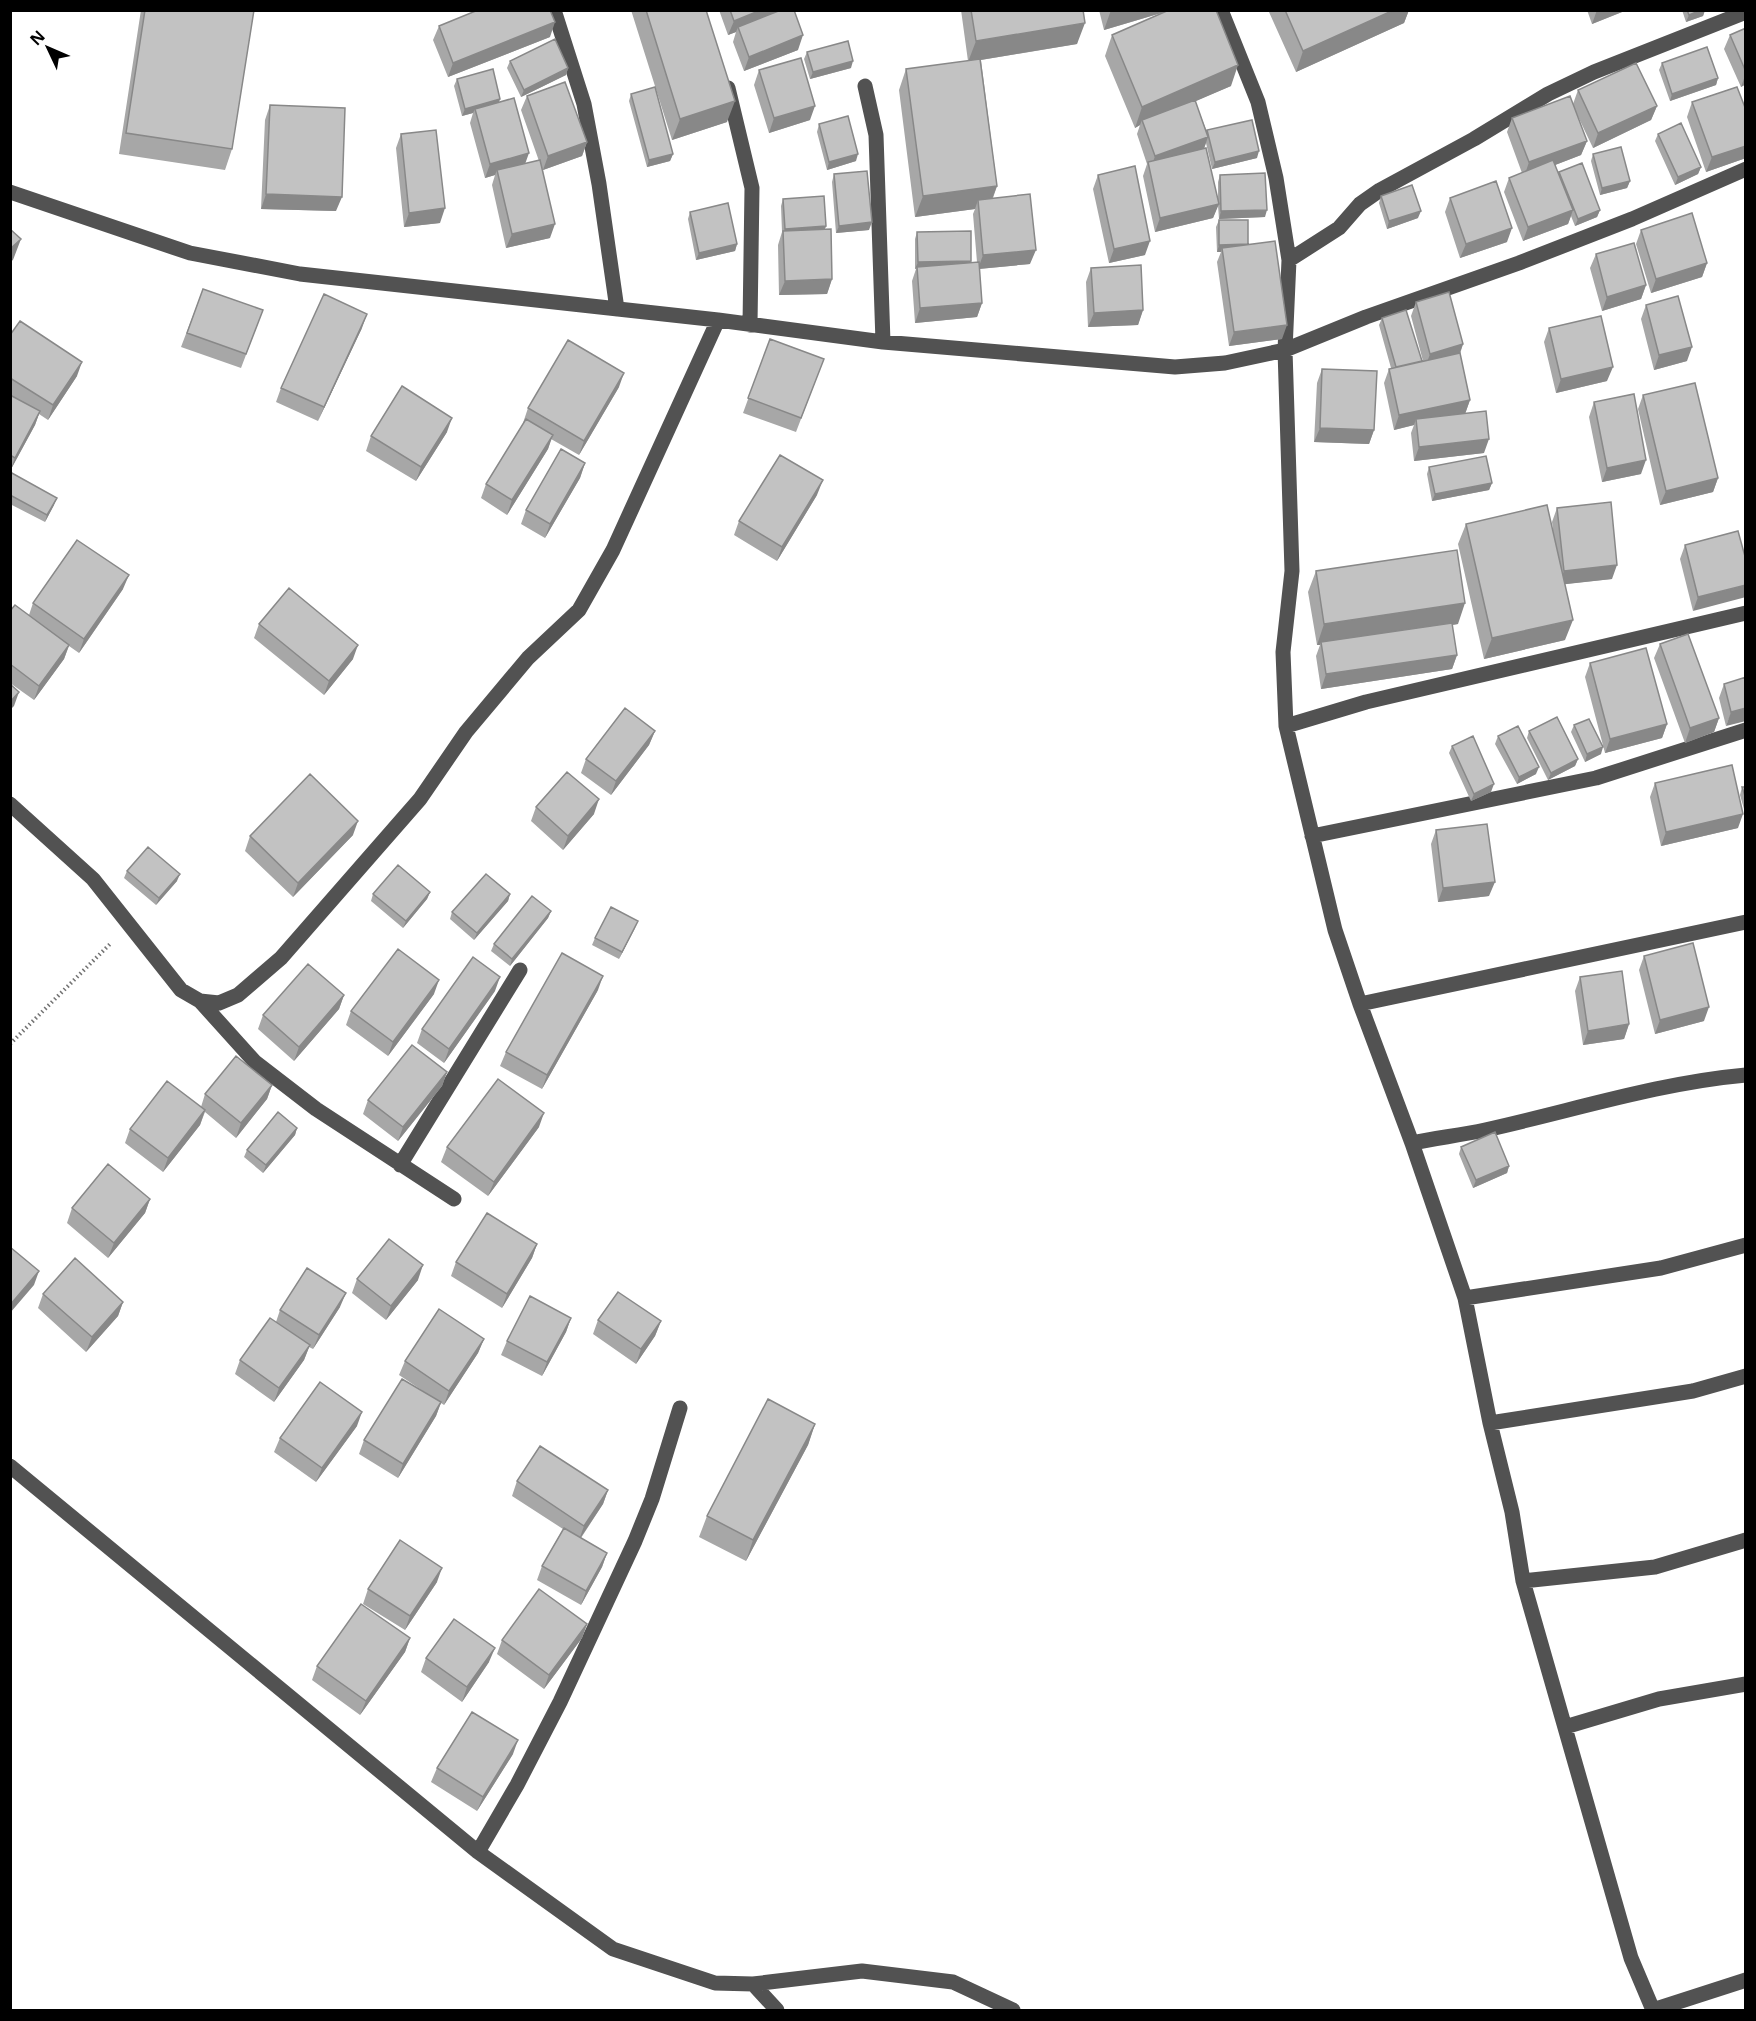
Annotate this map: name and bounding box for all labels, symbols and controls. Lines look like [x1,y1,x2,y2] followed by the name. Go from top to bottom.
[18,18,78,78] north arrow
[25,25,50,50] text: N

